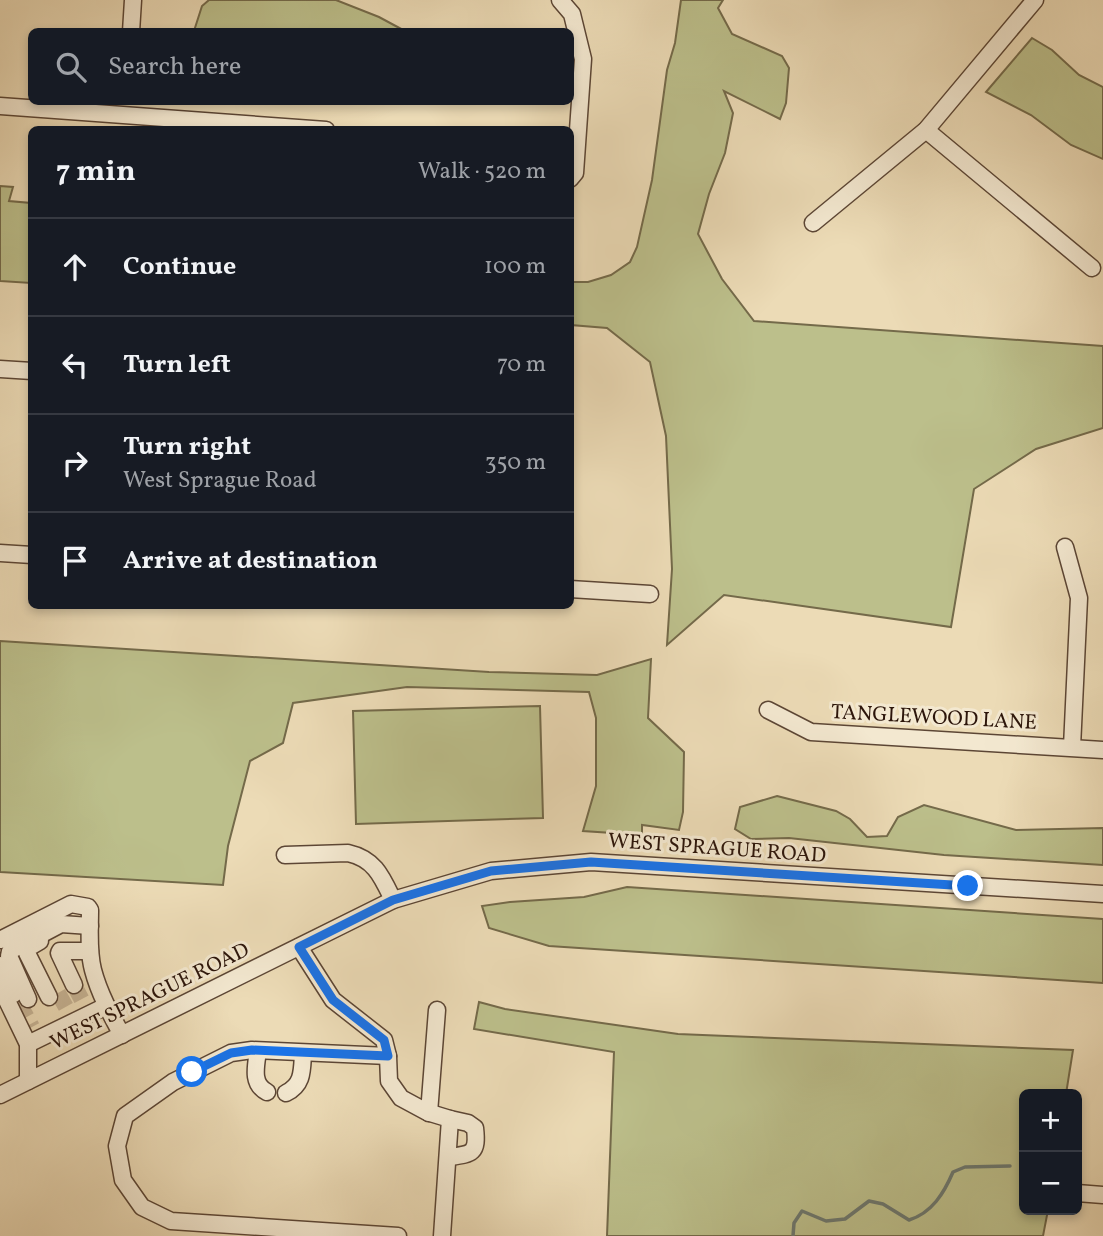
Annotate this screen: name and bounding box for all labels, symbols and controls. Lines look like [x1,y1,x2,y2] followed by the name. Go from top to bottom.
[28,28,574,105] search box
[52,48,90,86] icon: search
[108,49,241,85] text: Search here
[56,151,136,193] text: 7 min
[418,156,546,188] text: Walk · 520 m
[56,248,94,286] icon: ahead
[123,249,236,285] text: Continue
[484,251,546,283] text: 100 m
[56,346,94,384] icon: left
[123,347,231,383] text: Turn left
[497,349,546,381] text: 70 m
[123,429,251,465] text: Turn right
[56,444,94,482] icon: right
[485,447,546,479] text: 350 m
[123,465,317,497] text: West Sprague Road
[56,542,94,580] icon: arrive
[123,543,378,579] text: Arrive at destination
[830,698,1038,738] street label: TANGLEWOOD LANE
[607,827,827,871] street label: WEST SPRAGUE ROAD
[952,870,983,901] route end
[45,936,255,1058] street label: WEST SPRAGUE ROAD
[176,1056,207,1087] route start
[1019,1089,1082,1215] map controls
[1019,1089,1082,1152] button: +
[1019,1152,1082,1215] button: −

